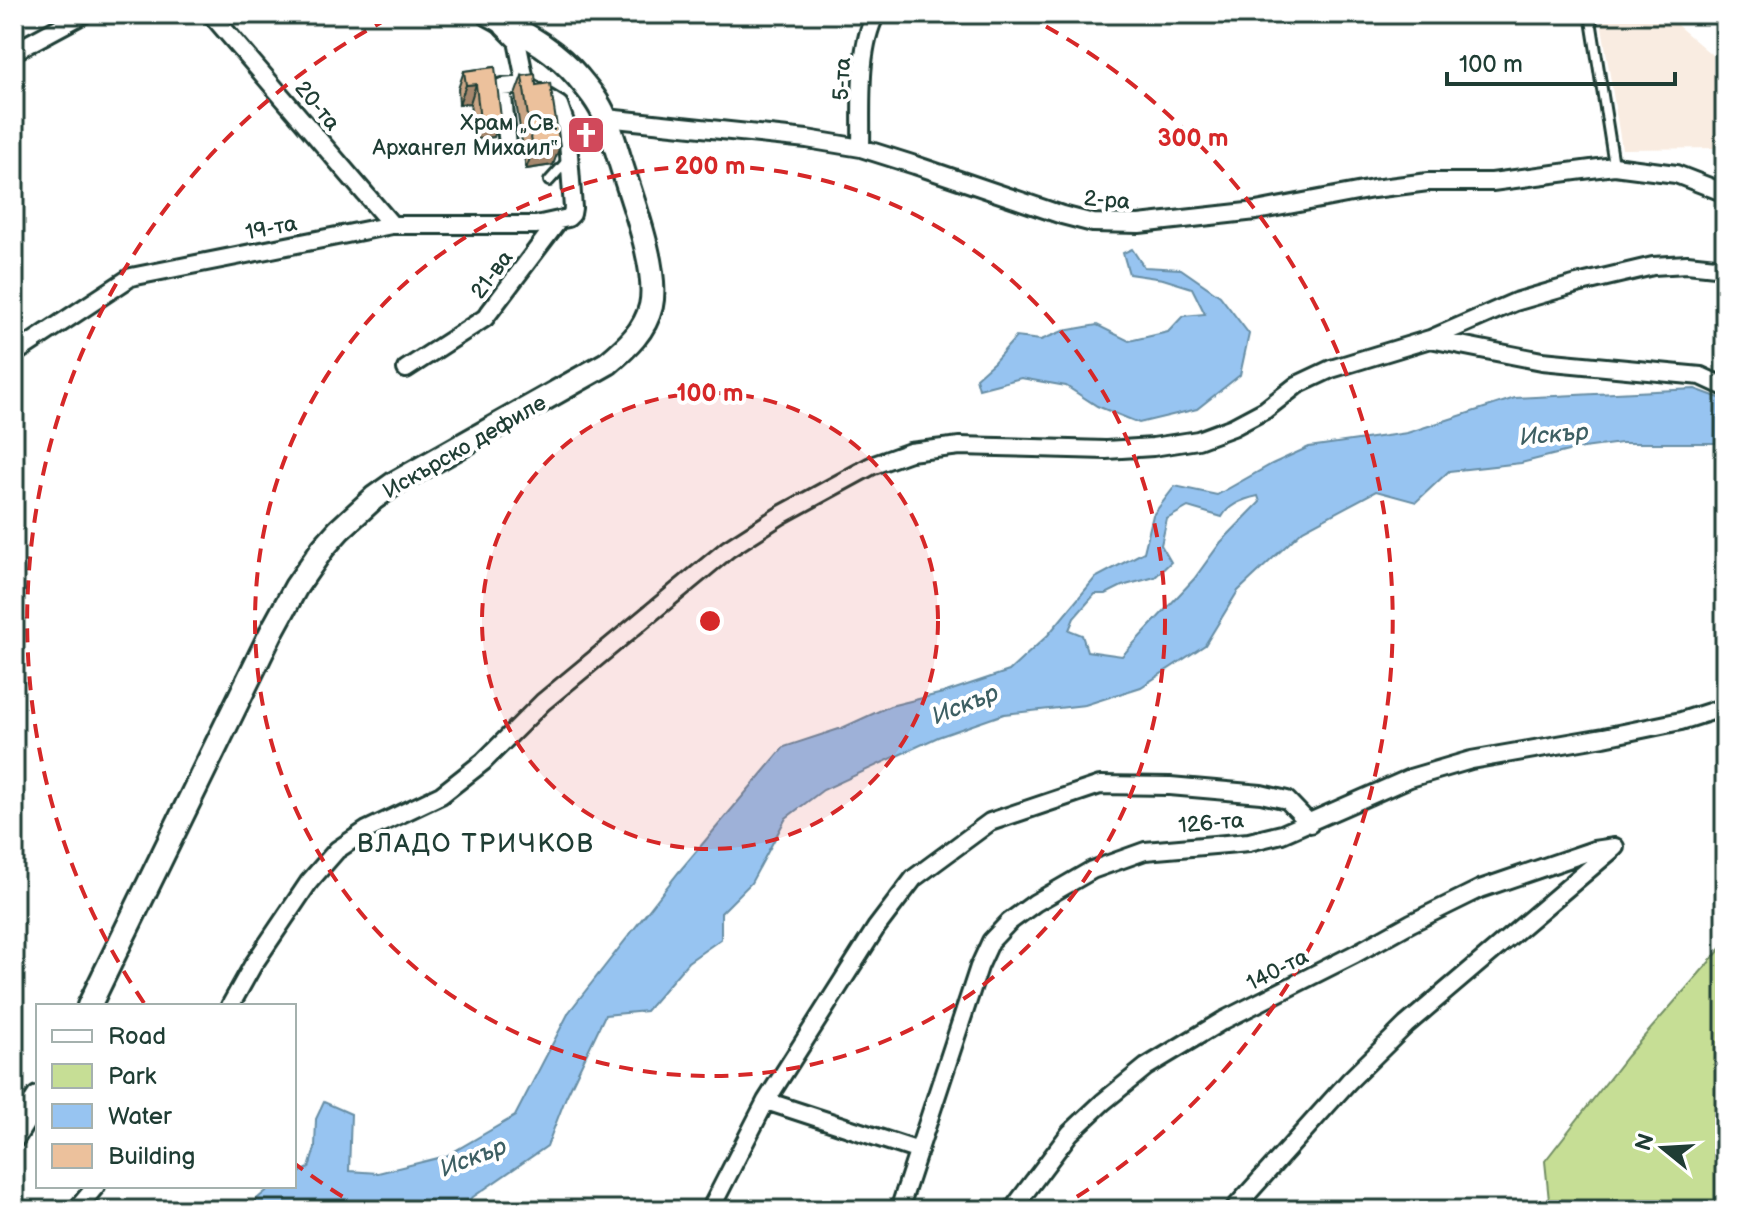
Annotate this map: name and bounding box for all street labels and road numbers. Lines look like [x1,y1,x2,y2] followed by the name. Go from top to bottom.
[828,57,857,101] street label: 5-та
[288,76,345,136] street label: 20-та
[1083,185,1131,216] street label: 2-ра
[243,210,299,247] street label: 19-та
[465,245,519,304] street label: 21-ва
[378,390,551,505] street label: Искърско дефиле
[1177,807,1245,840] street label: 126-та
[1242,943,1313,997] street label: 140-та

